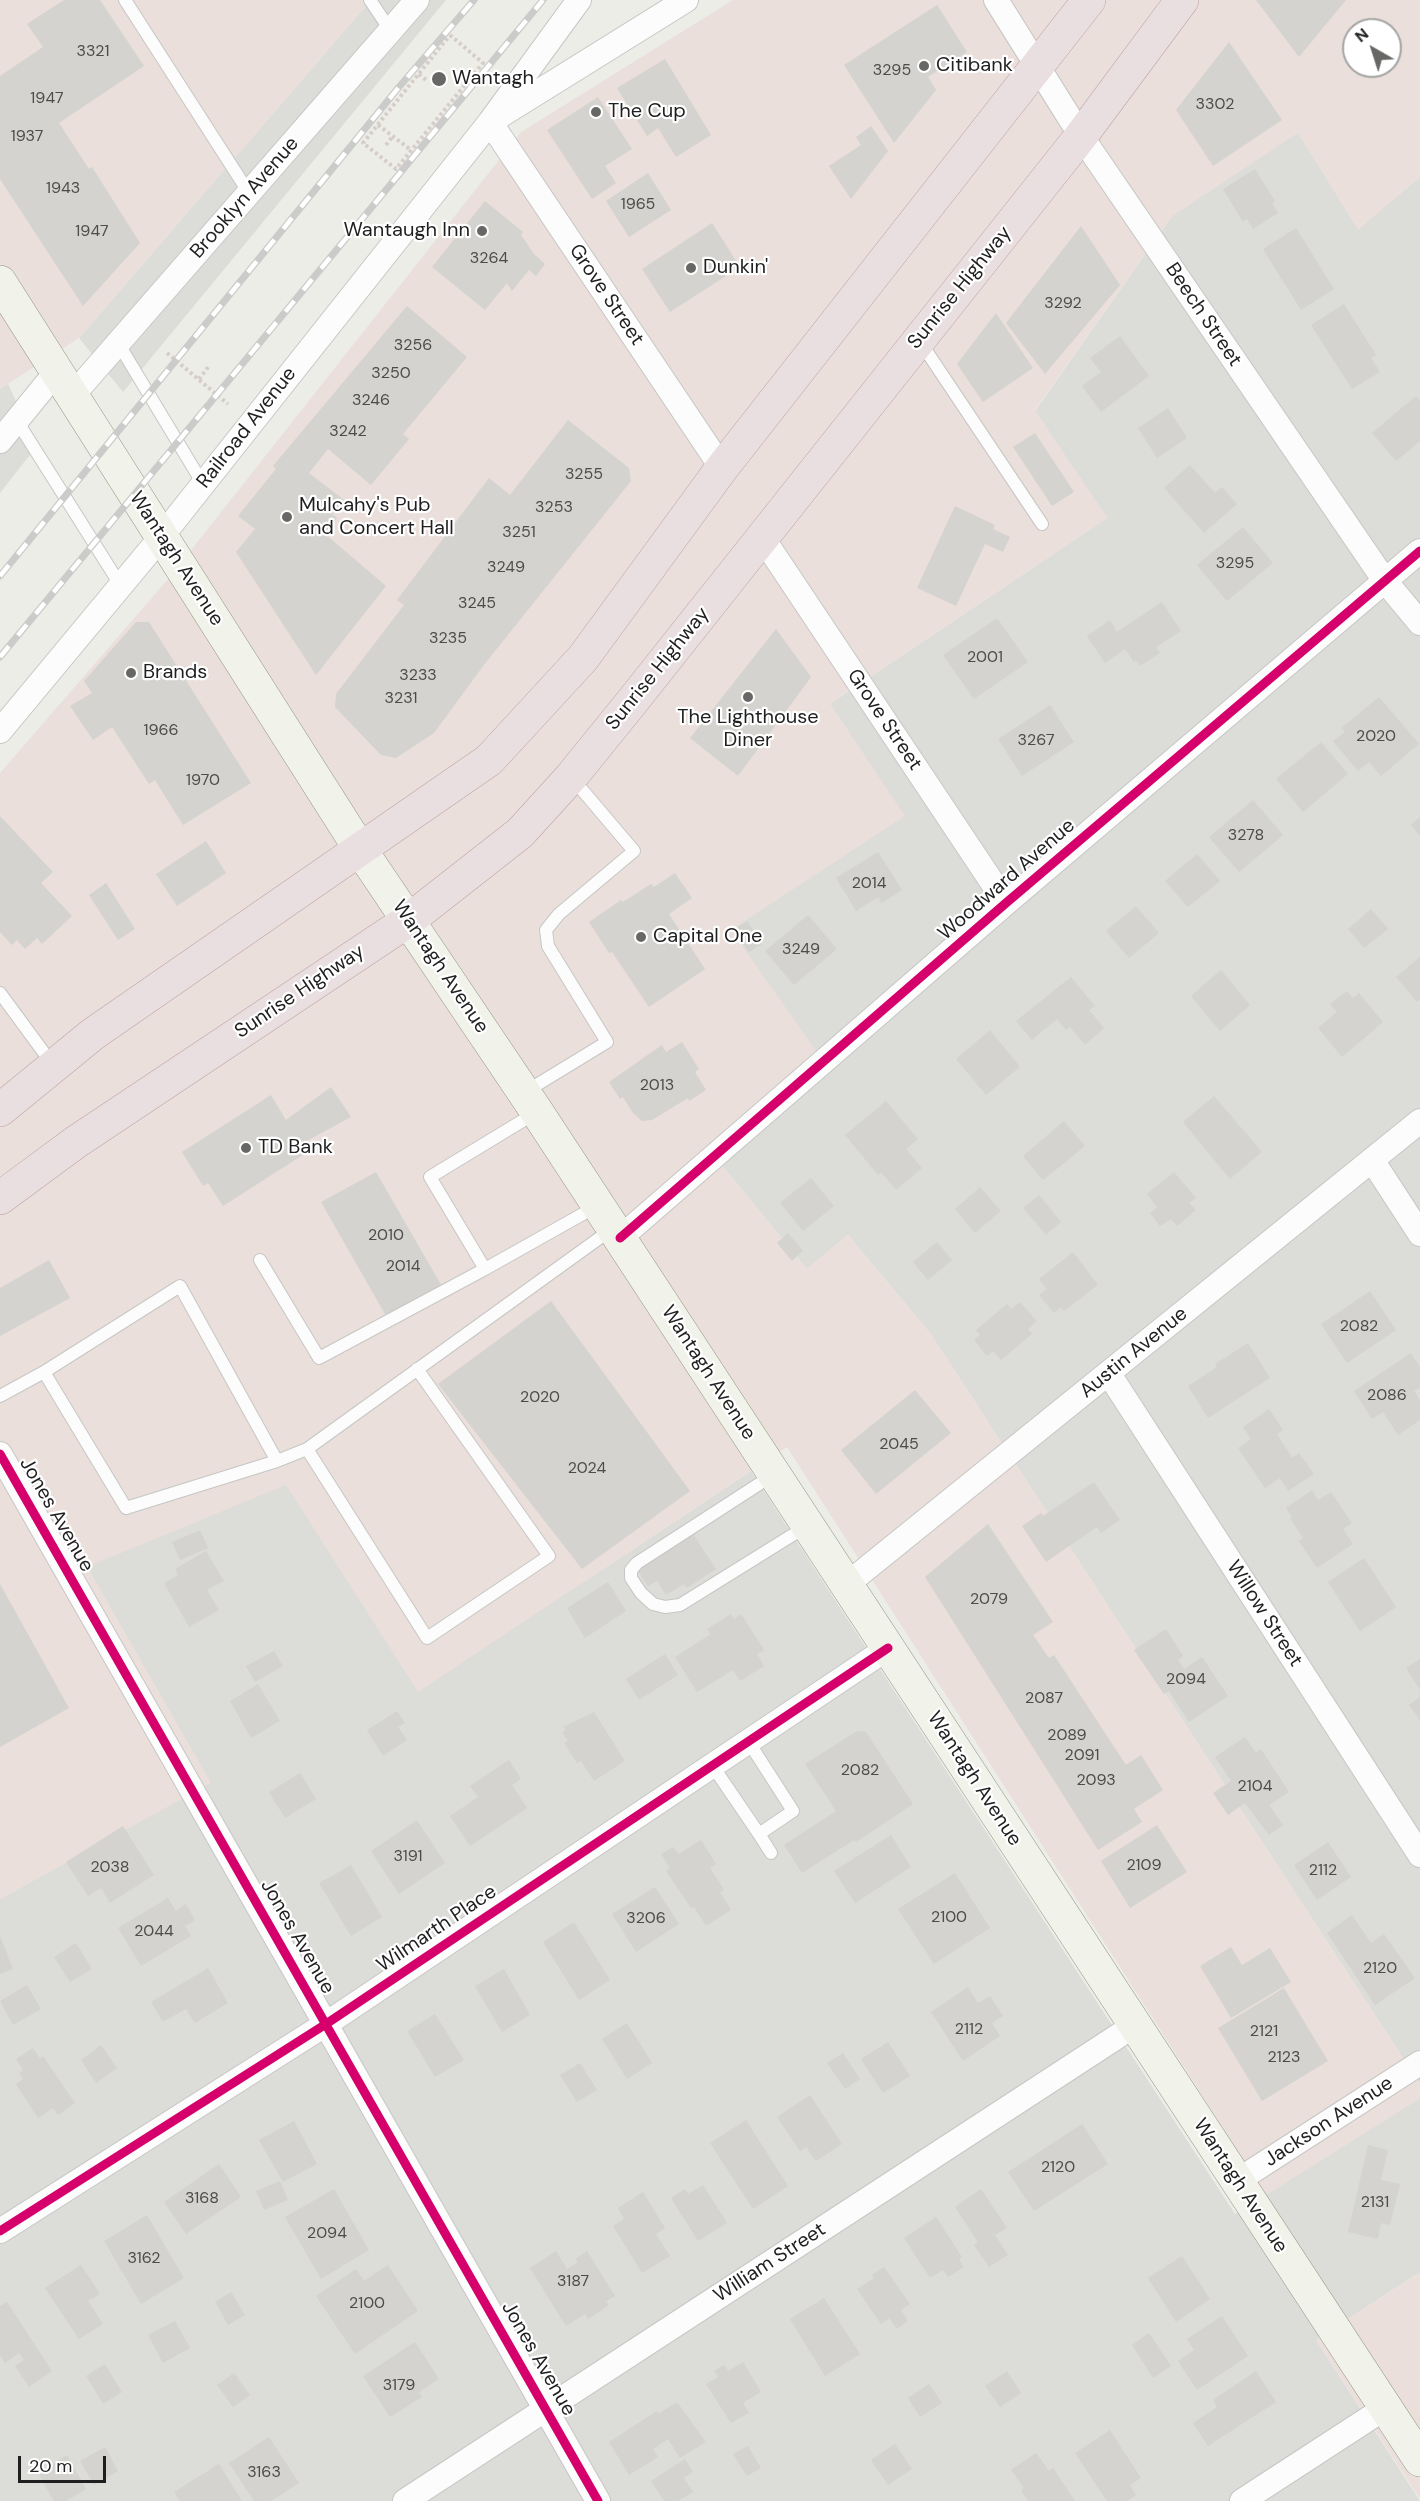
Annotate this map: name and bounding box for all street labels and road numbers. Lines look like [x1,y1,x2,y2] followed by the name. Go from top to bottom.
[186,132,304,264] street label: Brooklyn Avenue
[903,222,1017,354] street label: Sunrise Highway
[563,240,649,350] street label: Grove Street
[1160,259,1246,371] street label: Beech Street
[192,363,302,493] street label: Railroad Avenue
[124,487,228,631] street label: Wantagh Avenue
[601,603,715,735] street label: Sunrise Highway
[841,665,927,775] street label: Grove Street
[934,814,1080,946] street label: Woodward Avenue
[387,896,493,1038] street label: Wantagh Avenue
[231,940,369,1044] street label: Sunrise Highway
[656,1301,760,1445] street label: Wantagh Avenue
[1075,1302,1193,1404] street label: Austin Avenue
[14,1454,98,1576] street label: Jones Avenue
[1221,1556,1307,1672] street label: Willow Street
[922,1707,1026,1851] street label: Wantagh Avenue
[255,1876,339,1998] street label: Jones Avenue
[373,1880,501,1978] street label: Wilmarth Place
[1260,2071,1398,2173] street label: Jackson Avenue
[1188,2114,1292,2258] street label: Wantagh Avenue
[710,2218,830,2308] street label: William Street
[496,2298,580,2420] street label: Jones Avenue

